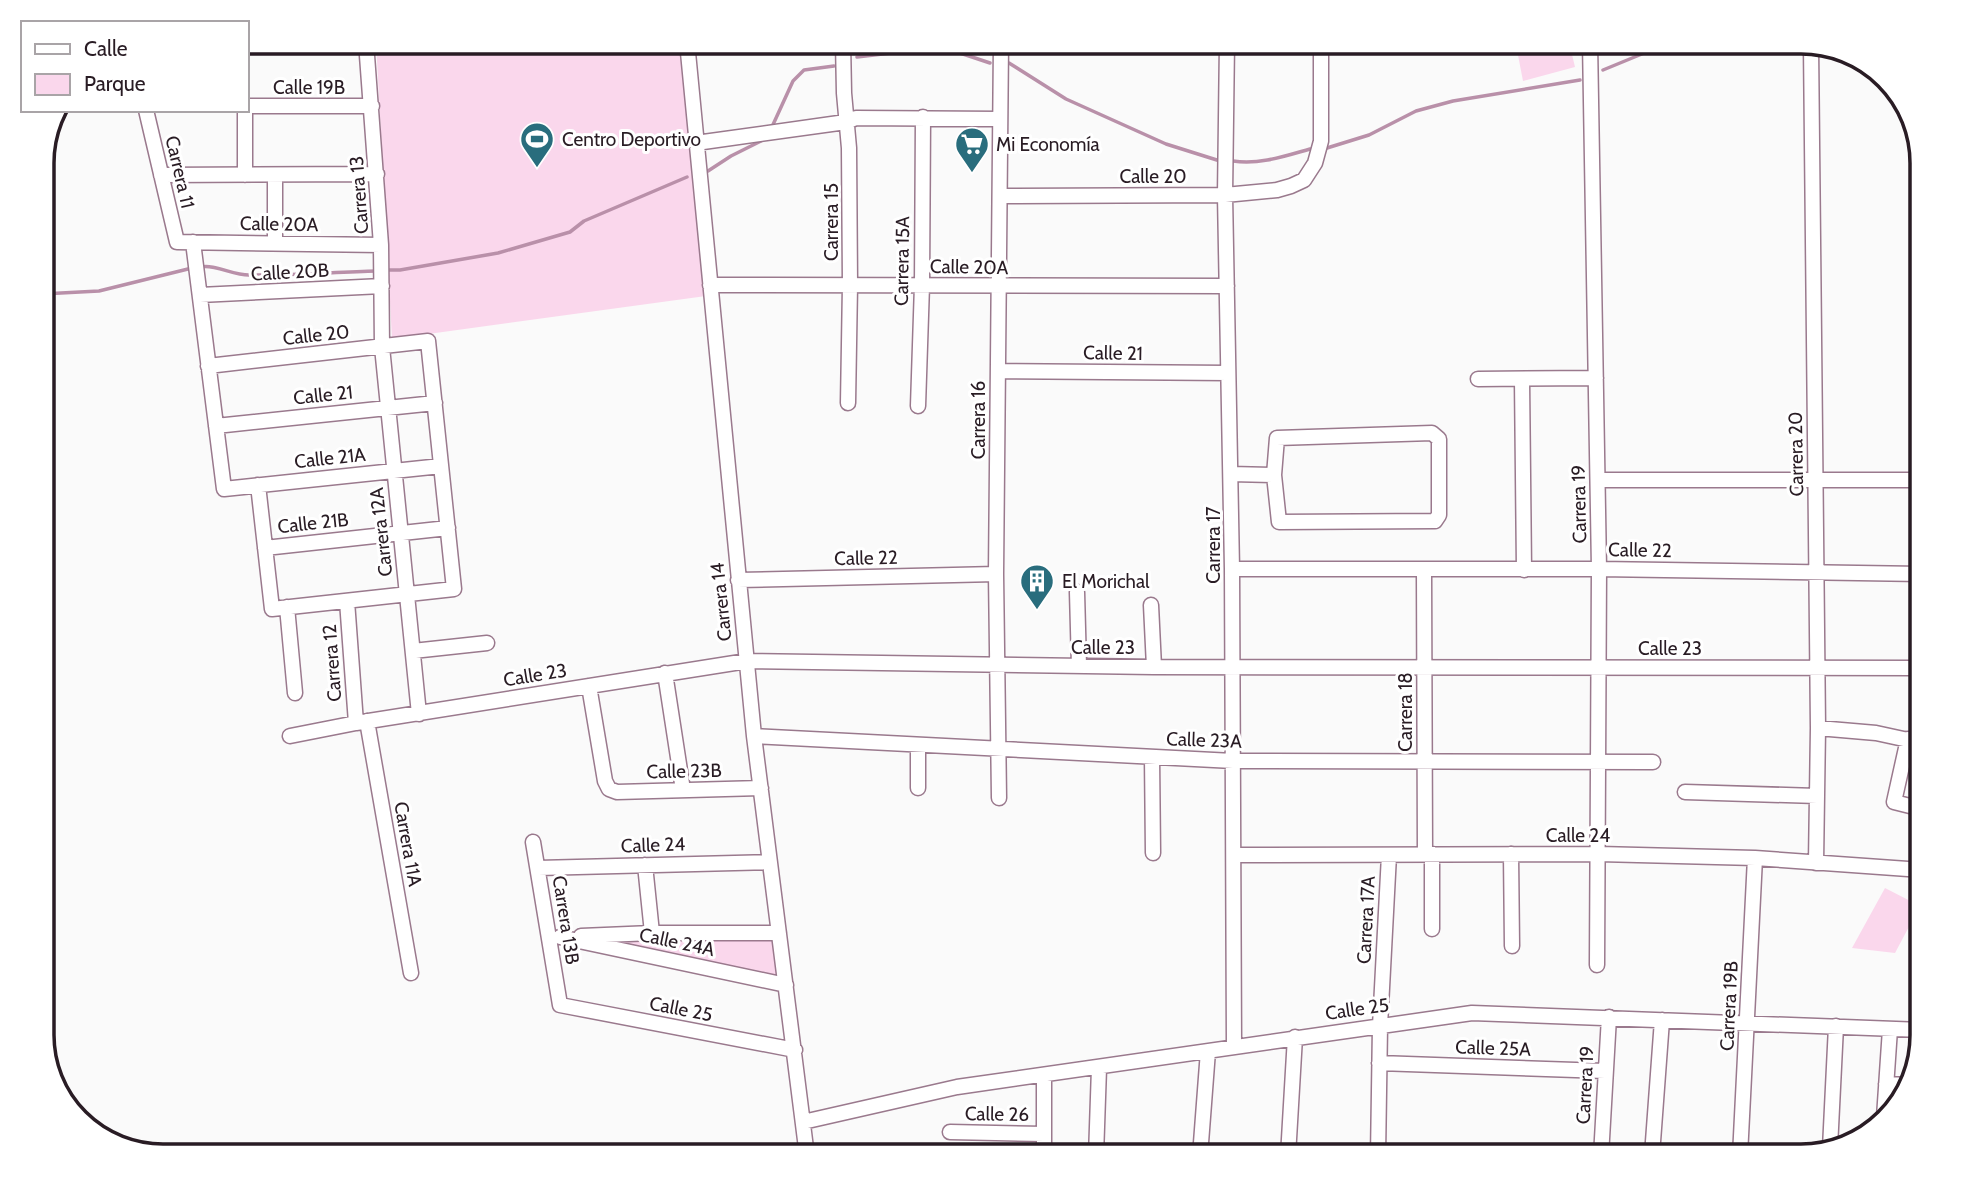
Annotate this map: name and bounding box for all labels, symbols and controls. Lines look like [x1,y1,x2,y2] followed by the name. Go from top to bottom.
[21,21,248,112] legend
[84,36,128,61] text: Calle
[84,71,146,96] text: Parque
[273,76,345,99] street label: Calle 19B
[518,120,556,169] sports icon: Centro Deportivo
[953,125,991,174] supermarket icon: Mi Economía
[562,128,701,151] place label: Centro Deportivo
[160,133,200,211] street label: Carrera 11
[996,133,1100,156] place label: Mi Economía
[345,155,373,235] street label: Carrera 13
[1120,165,1186,188] street label: Calle 20
[820,183,843,261] street label: Carrera 15
[240,212,319,236] street label: Calle 20A
[890,216,914,306] street label: Carrera 15A
[930,255,1009,279] street label: Calle 20A
[250,258,330,286] street label: Calle 20B
[282,320,350,350] street label: Calle 20
[1083,341,1143,365] street label: Calle 21
[292,380,354,410] street label: Calle 21
[967,381,990,459] street label: Carrera 16
[1784,411,1808,497] street label: Carrera 20
[293,443,367,473] street label: Calle 21A
[1567,465,1591,543] street label: Carrera 19
[365,486,397,578] street label: Carrera 12A
[1202,506,1225,584] street label: Carrera 17
[276,508,350,538] street label: Calle 21B
[1608,538,1672,562] street label: Calle 22
[834,546,898,570] street label: Calle 22
[705,562,737,642] street label: Carrera 14
[1018,562,1056,611] building icon: El Morichal
[1062,570,1150,593] place label: El Morichal
[318,623,346,703] street label: Carrera 12
[1071,636,1135,659] street label: Calle 23
[1638,637,1702,660] street label: Calle 23
[502,659,568,691] street label: Calle 23
[1394,672,1417,752] street label: Carrera 18
[1166,727,1242,753] street label: Calle 23A
[646,759,722,783] street label: Calle 23B
[389,800,427,888] street label: Carrera 11A
[1546,824,1610,847] street label: Calle 24
[620,832,686,858] street label: Calle 24
[548,874,584,966] street label: Carrera 13B
[1352,875,1380,965] street label: Carrera 17A
[637,923,717,961] street label: Calle 24A
[1715,960,1743,1052] street label: Carrera 19B
[647,992,715,1026] street label: Calle 25
[1324,993,1390,1025] street label: Calle 25
[1455,1035,1531,1061] street label: Calle 25A
[1571,1045,1599,1125] street label: Carrera 19
[965,1102,1029,1126] street label: Calle 26

